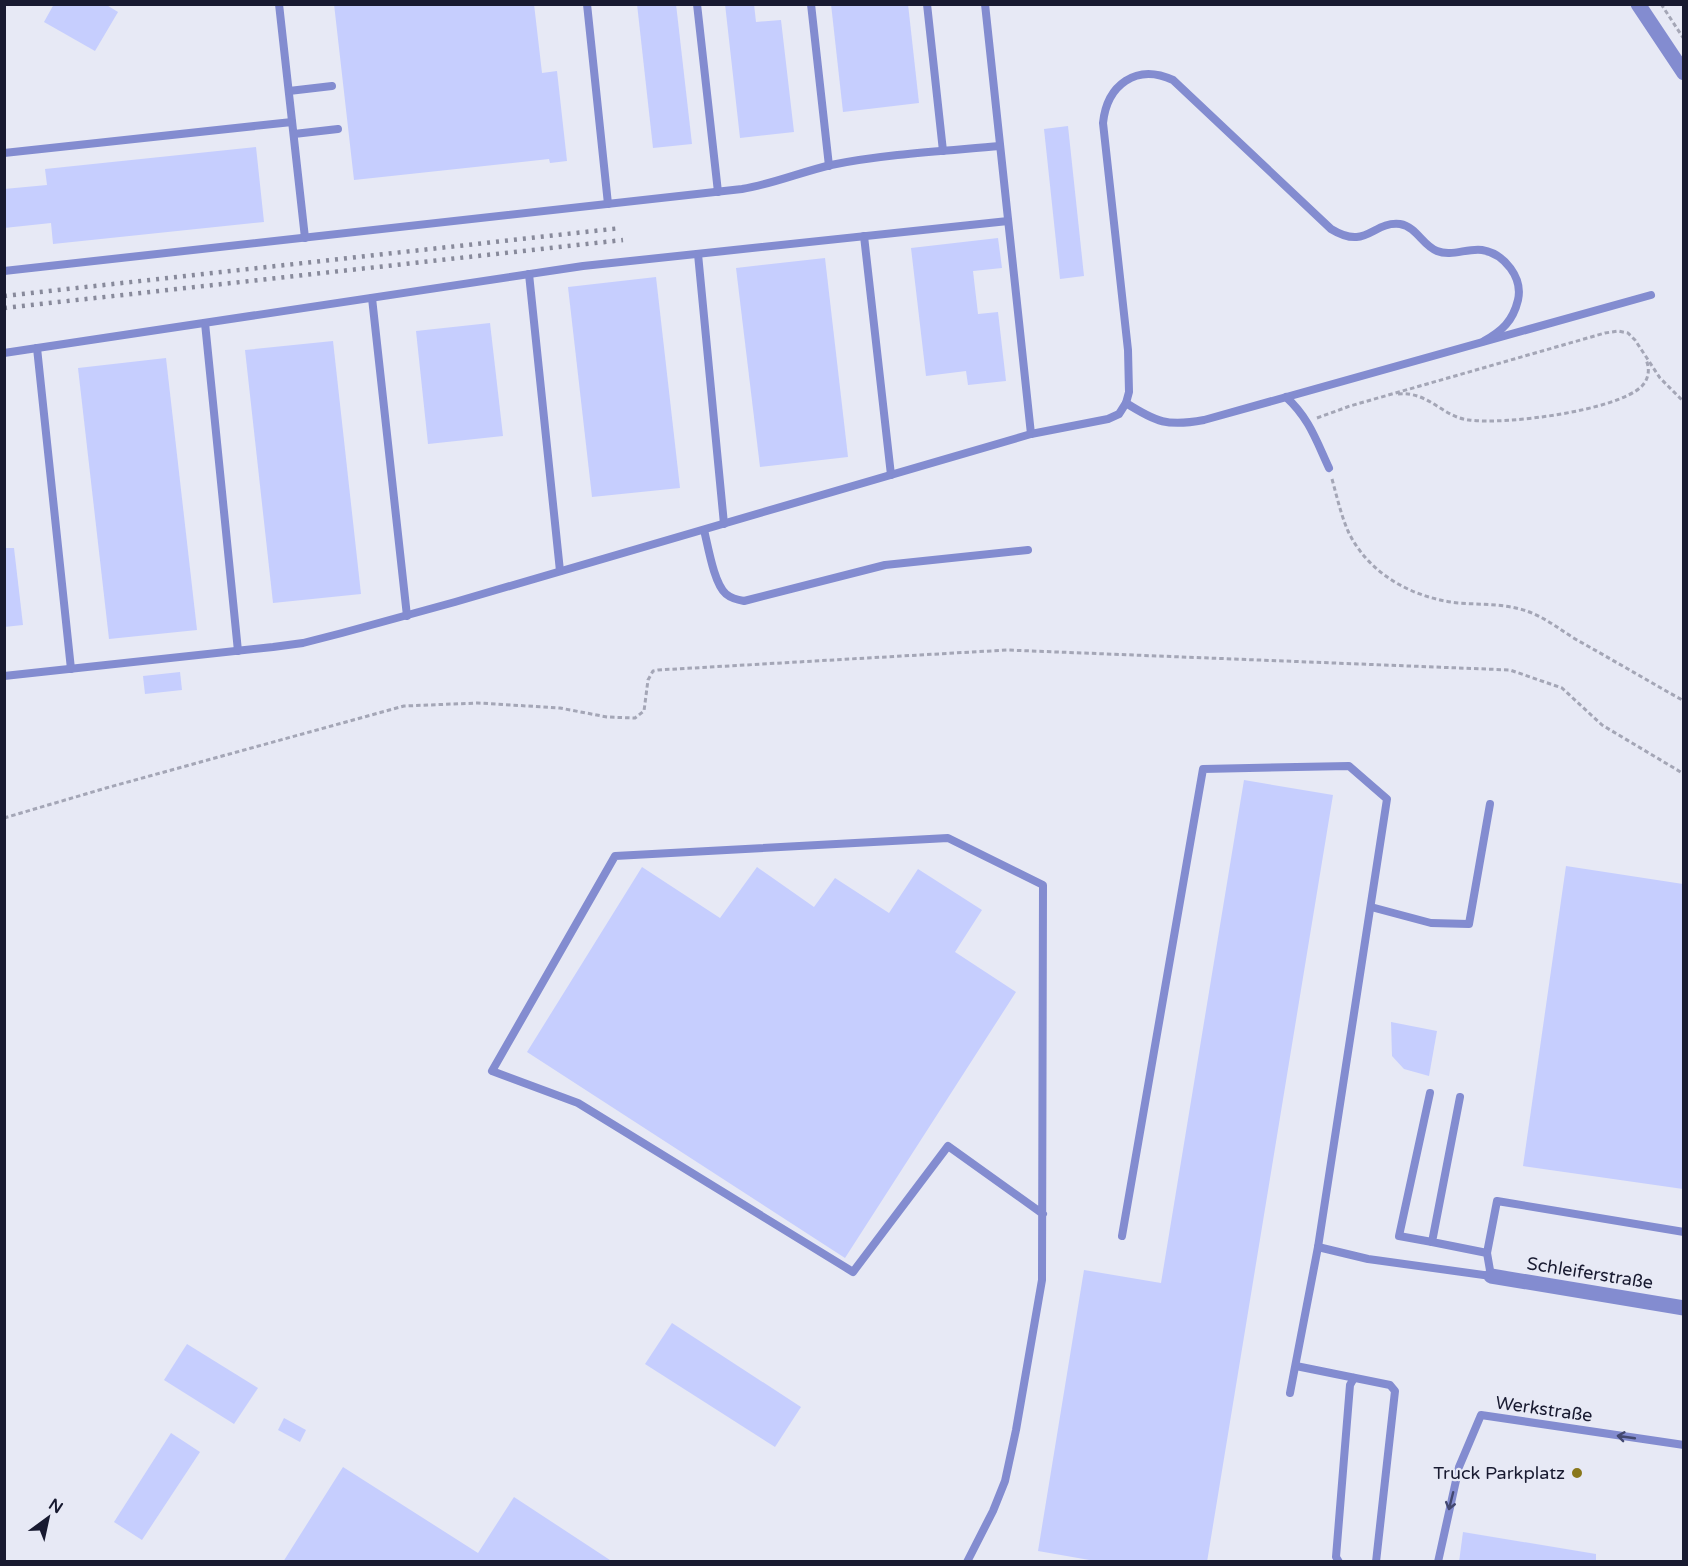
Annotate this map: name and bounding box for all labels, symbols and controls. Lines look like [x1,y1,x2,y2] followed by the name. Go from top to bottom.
[1525,1252,1655,1294] street label: Schleiferstraße
[1494,1391,1594,1427] street label: Werkstraße
[1616,1431,1636,1442] one-way arrow
[1433,1462,1565,1484] place label: Truck Parkplatz
[1570,1466,1584,1480] marker: Truck Parkplatz
[18,1488,78,1548] north arrow
[1445,1491,1457,1510] one-way arrow
[45,1494,66,1518] text: N

